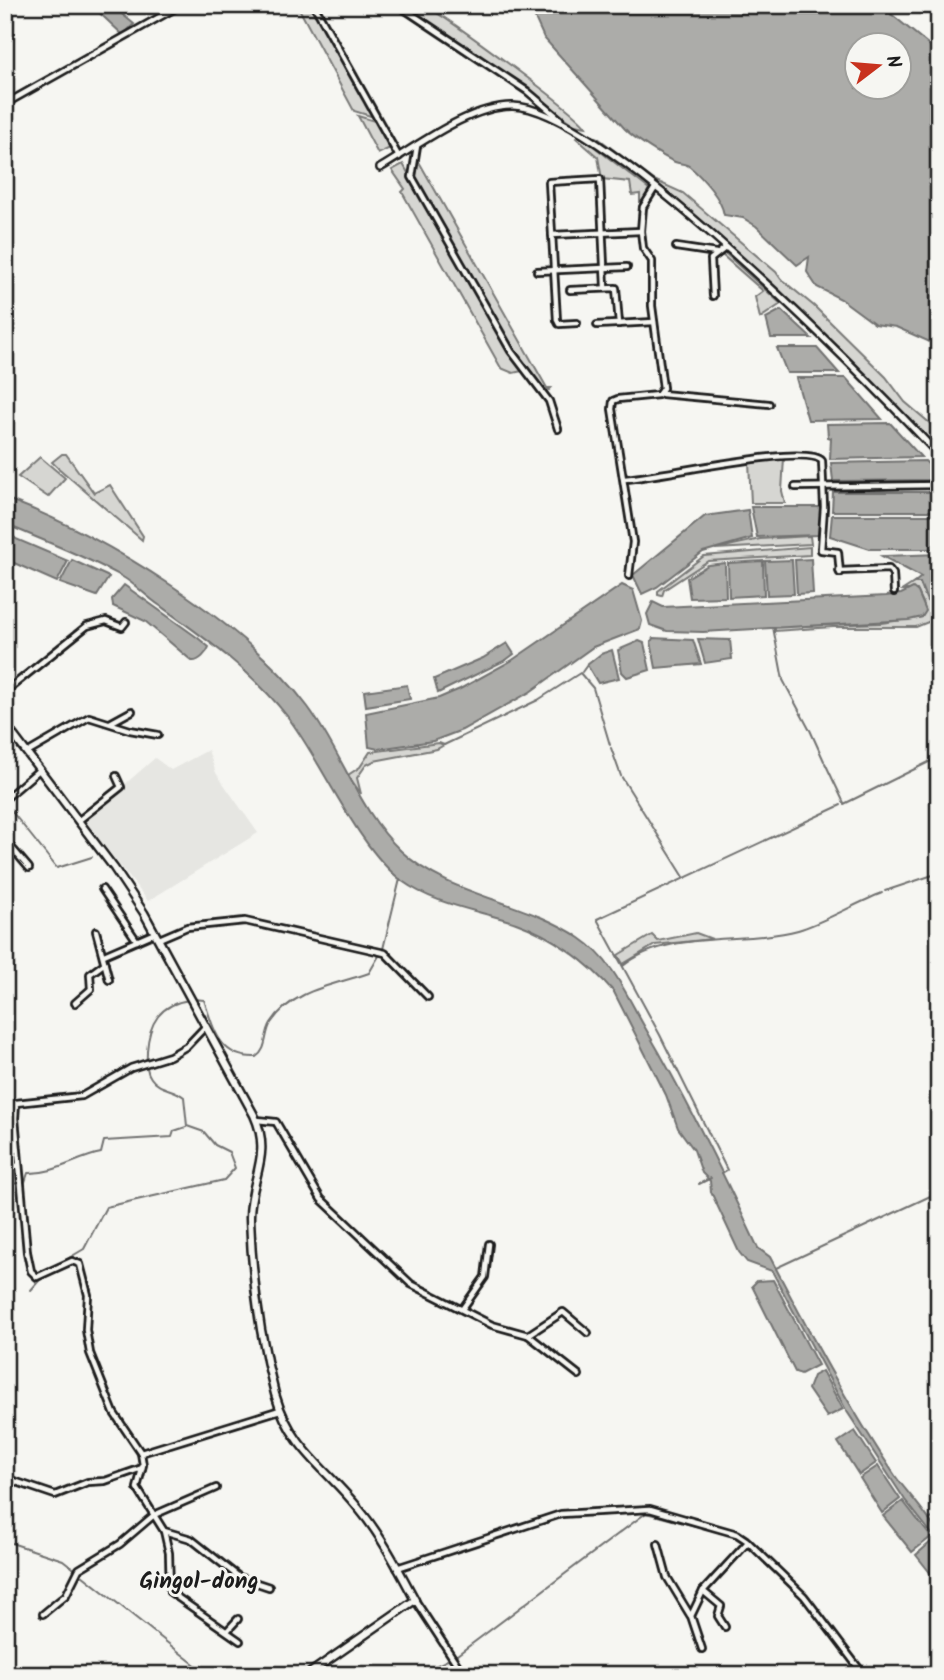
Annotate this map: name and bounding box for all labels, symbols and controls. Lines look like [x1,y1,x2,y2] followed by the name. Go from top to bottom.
[842,32,912,102] north arrow
[876,52,908,72] text: N
[139,1564,259,1600] district label: Gingol-dong

